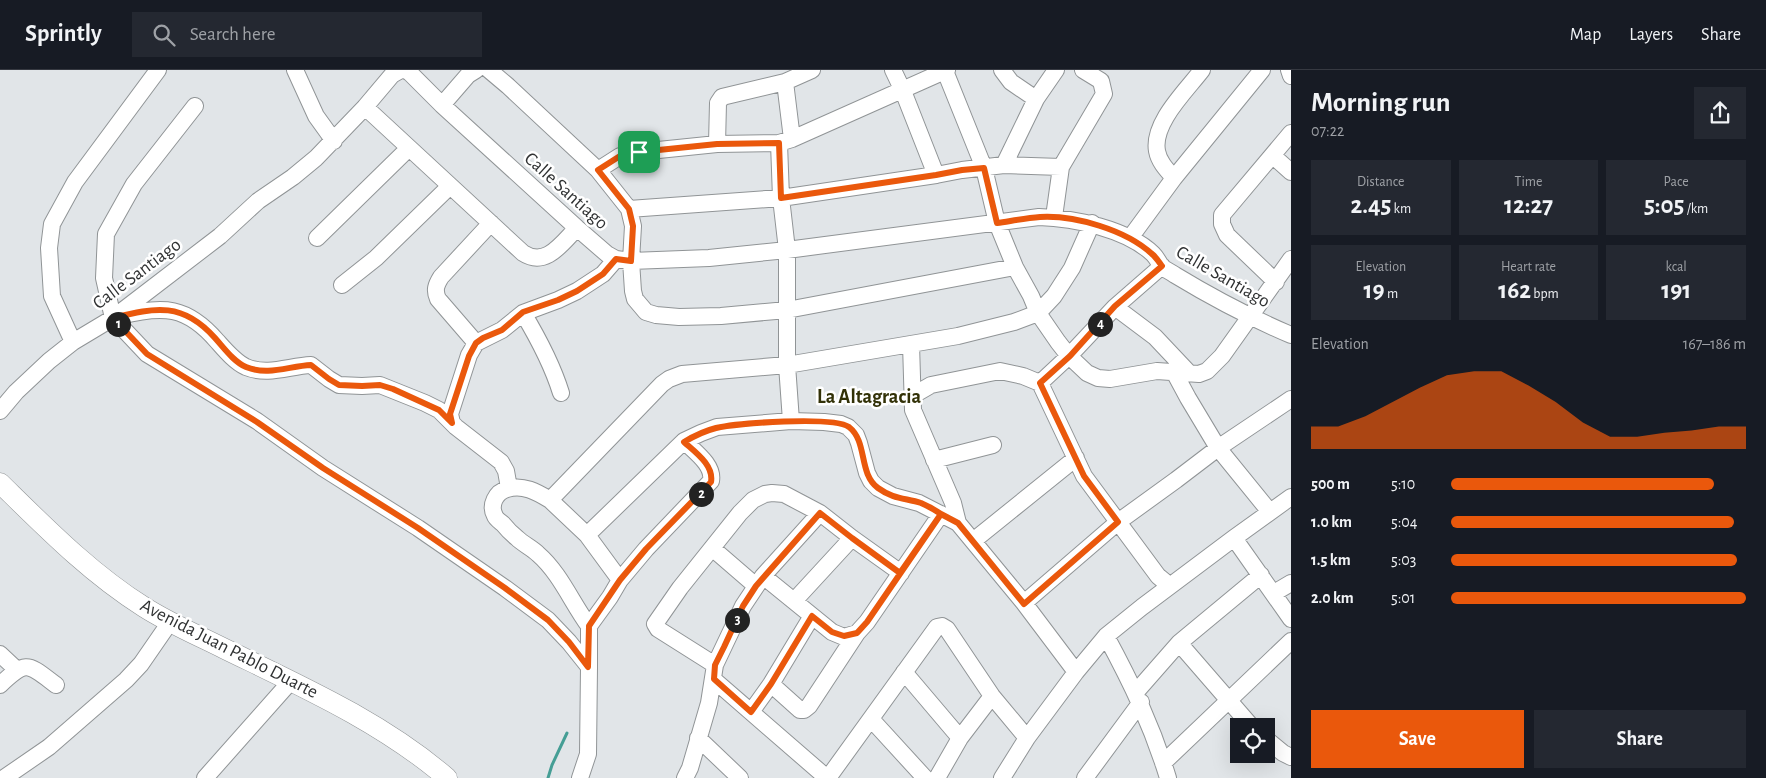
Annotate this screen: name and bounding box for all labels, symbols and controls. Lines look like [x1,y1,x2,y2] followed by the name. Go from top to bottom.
[132,12,482,57] search box
[150,21,178,49] icon: search
[25,22,102,46] text: Sprintly
[190,25,276,44] text: Search here
[1570,26,1601,44] text: Map
[1629,26,1673,44] text: Layers
[1701,26,1741,44] text: Share
[1694,87,1746,139] button: share
[1311,89,1451,117] text: Morning run
[1311,123,1344,139] text: 07:22
[618,131,660,173] pin
[625,138,653,166] icon: arrive
[521,149,611,233] street label: Calle Santiago
[1357,175,1405,189] text: Distance
[1515,175,1542,189] text: Time
[1664,175,1689,189] text: Pace
[1350,193,1391,218] text: 2.45
[1504,193,1553,218] text: 12:27
[1644,193,1684,218] text: 5:05
[1391,202,1411,216] text: km
[1684,202,1708,216] text: /km
[89,235,185,313] street label: Calle Santiago
[1173,243,1273,311] street label: Calle Santiago
[1356,260,1406,274] text: Elevation
[1501,260,1556,274] text: Heart rate
[1665,260,1687,274] text: kcal
[1364,278,1385,303] text: 19
[1498,278,1531,303] text: 162
[1661,278,1691,303] text: 191
[1385,287,1398,301] text: m
[1531,287,1559,301] text: bpm
[106,312,130,336] pin: 1
[1088,312,1112,336] pin: 4
[116,317,121,331] text: 1
[1097,317,1104,331] text: 4
[1311,336,1369,352] text: Elevation
[1683,336,1746,352] text: 167–186 m
[817,387,921,407] district label: La Altagracia
[1311,476,1350,492] text: 500 m
[1391,476,1415,492] text: 5:10
[688,482,714,506] pin: 2
[698,487,705,501] text: 2
[1311,514,1352,530] text: 1.0 km
[1391,514,1418,530] text: 5:04
[1311,552,1351,568] text: 1.5 km
[1391,552,1416,568] text: 5:03
[1311,590,1354,606] text: 2.0 km
[1391,590,1415,606] text: 5:01
[137,596,321,702] street label: Avenida Juan Pablo Duarte
[724,608,750,632] pin: 3
[734,613,741,627] text: 3
[1311,710,1524,768] button: Save
[1534,710,1746,768] button: Share
[1230,718,1275,763] map controls
[1230,718,1275,763] button: locate

